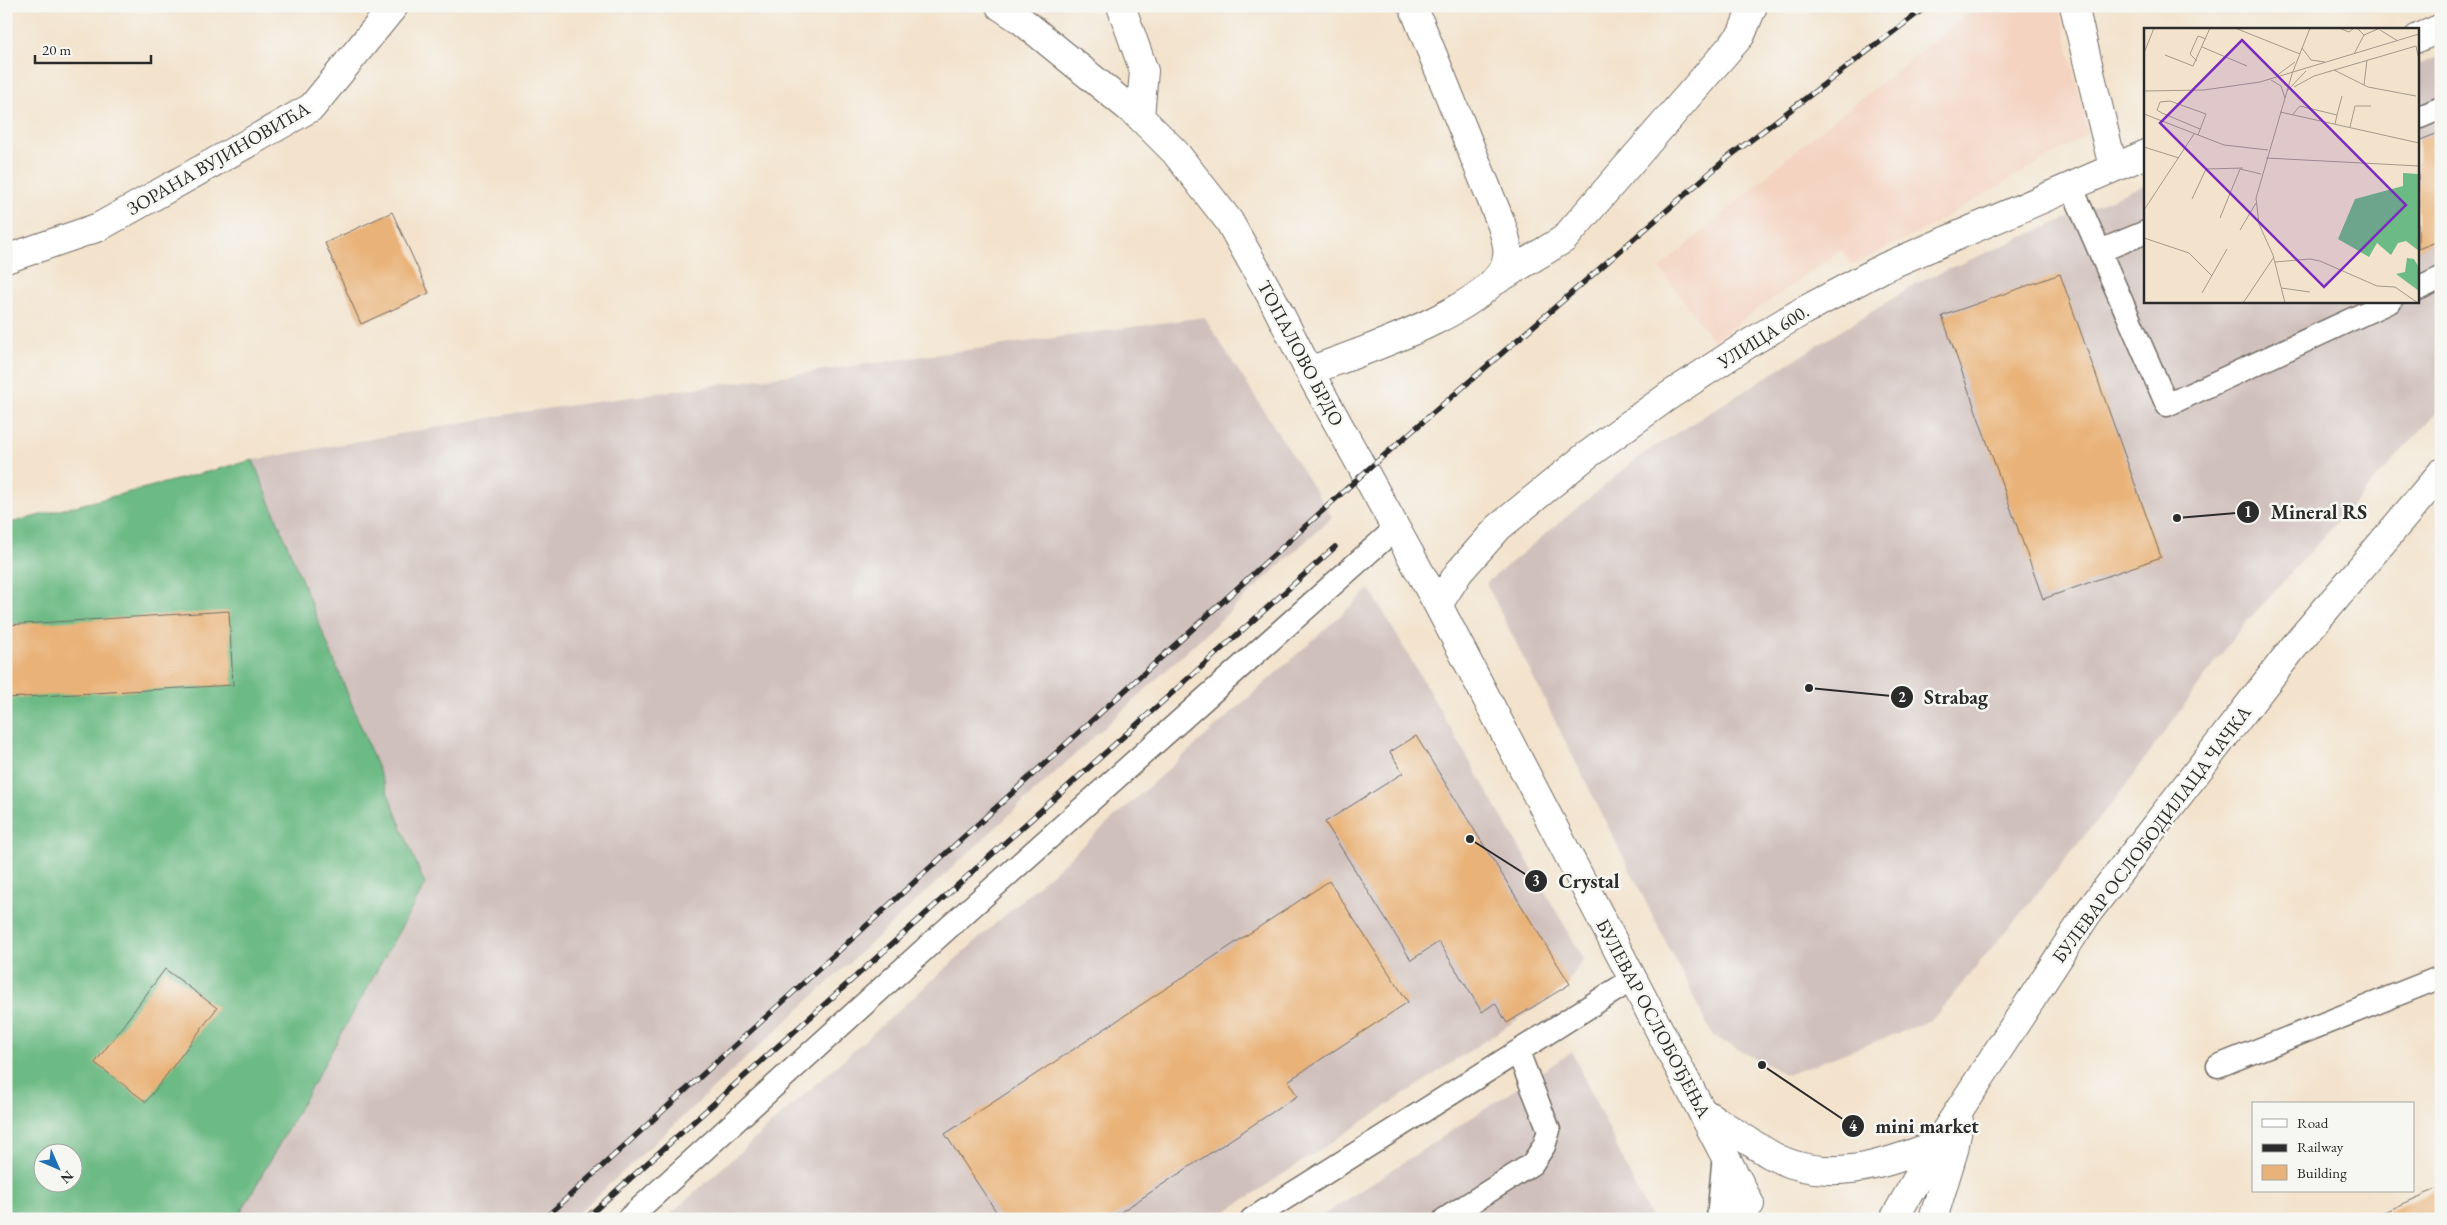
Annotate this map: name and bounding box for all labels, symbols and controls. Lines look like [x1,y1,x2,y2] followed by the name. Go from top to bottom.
[2144,28,2420,302] inset map
[35,32,151,64] scale bar
[42,40,71,59] text: 20 m
[122,95,315,221] street label: ЗОРАНА ВУЈИНОВИЋА
[1252,276,1350,430] street label: ТОПАЛОВО БРДО
[1712,299,1814,375] street label: УЛИЦА 600.
[2236,494,2377,529] callout: Mineral RS
[2271,499,2367,525] text: Mineral RS
[2244,502,2252,521] text: 1
[1889,679,1998,714] callout: Strabag
[1924,684,1989,710] text: Strabag
[1898,687,1906,706] text: 2
[2046,700,2257,968] street label: БУЛЕВАР ОСЛОБОДИЛАЦА ЧАЧКА
[1523,863,1629,898] callout: Crystal
[1558,868,1620,894] text: Crystal
[1532,871,1540,890] text: 3
[1590,914,1717,1123] street label: БУЛЕВАР ОСЛОБОЂЕЊА
[2252,1102,2414,1192] legend
[1841,1109,1989,1144] callout: mini market
[1875,1113,1979,1139] text: mini market
[2297,1113,2329,1132] text: Road
[1849,1116,1858,1135] text: 4
[2297,1137,2344,1156] text: Railway
[32,1142,82,1192] north arrow
[2297,1163,2347,1182] text: Building
[56,1167,78,1188] text: N

